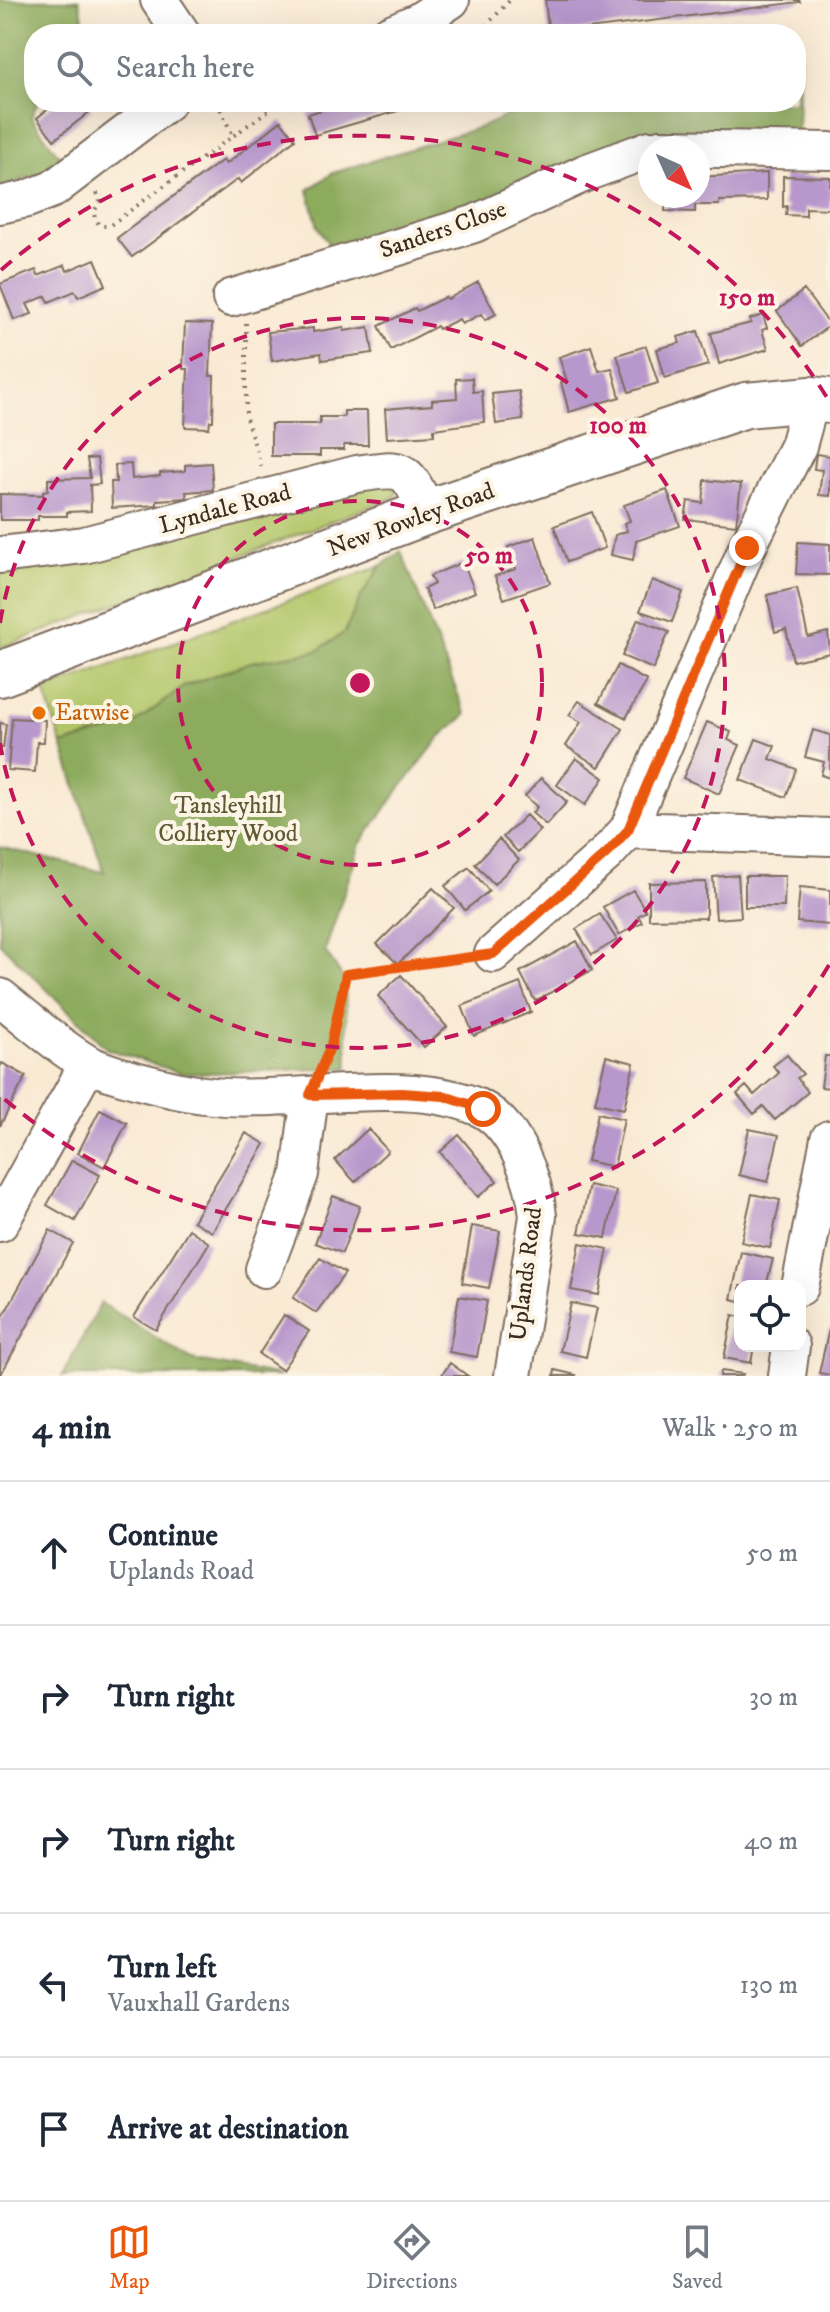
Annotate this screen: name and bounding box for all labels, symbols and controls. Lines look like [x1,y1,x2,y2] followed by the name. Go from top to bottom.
[24,24,806,112] search box
[52,46,96,90] icon: search
[116,50,255,87] text: Search here
[638,136,710,208] north arrow
[376,194,510,266] street label: Sanders Close
[719,283,775,313] text: 150 m
[589,411,647,441] text: 100 m
[323,476,499,564] street label: New Rowley Road
[156,477,294,541] street label: Lyndale Road
[729,530,765,566] route end
[464,541,513,571] text: 50 m
[346,669,374,697] centre of rings
[55,698,129,728] place label: Eatwise
[30,704,48,722] marker: Eatwise
[158,791,298,849] park label: Tansleyhill Colliery Wood
[465,1091,501,1127] route start
[503,1205,549,1343] street label: Uplands Road
[734,1280,806,1352] map controls
[734,1280,806,1352] button: locate
[32,1407,111,1449] text: 4 min
[662,1412,798,1445] text: Walk · 250 m
[108,1518,218,1555] text: Continue
[32,1531,76,1575] icon: ahead
[746,1537,798,1570] text: 50 m
[108,1555,254,1588] text: Uplands Road
[32,1675,76,1719] icon: right
[108,1679,235,1716] text: Turn right
[749,1681,798,1714] text: 30 m
[32,1819,76,1863] icon: right
[108,1823,235,1860] text: Turn right
[744,1825,798,1858] text: 40 m
[108,1950,217,1987] text: Turn left
[32,1963,76,2007] icon: left
[740,1969,798,2002] text: 130 m
[108,1987,290,2020] text: Vauxhall Gardens
[32,2107,76,2151] icon: arrive
[108,2111,349,2148] text: Arrive at destination
[107,2220,151,2295] tab: Map
[366,2220,457,2295] tab: Directions
[672,2220,723,2295] tab: Saved

